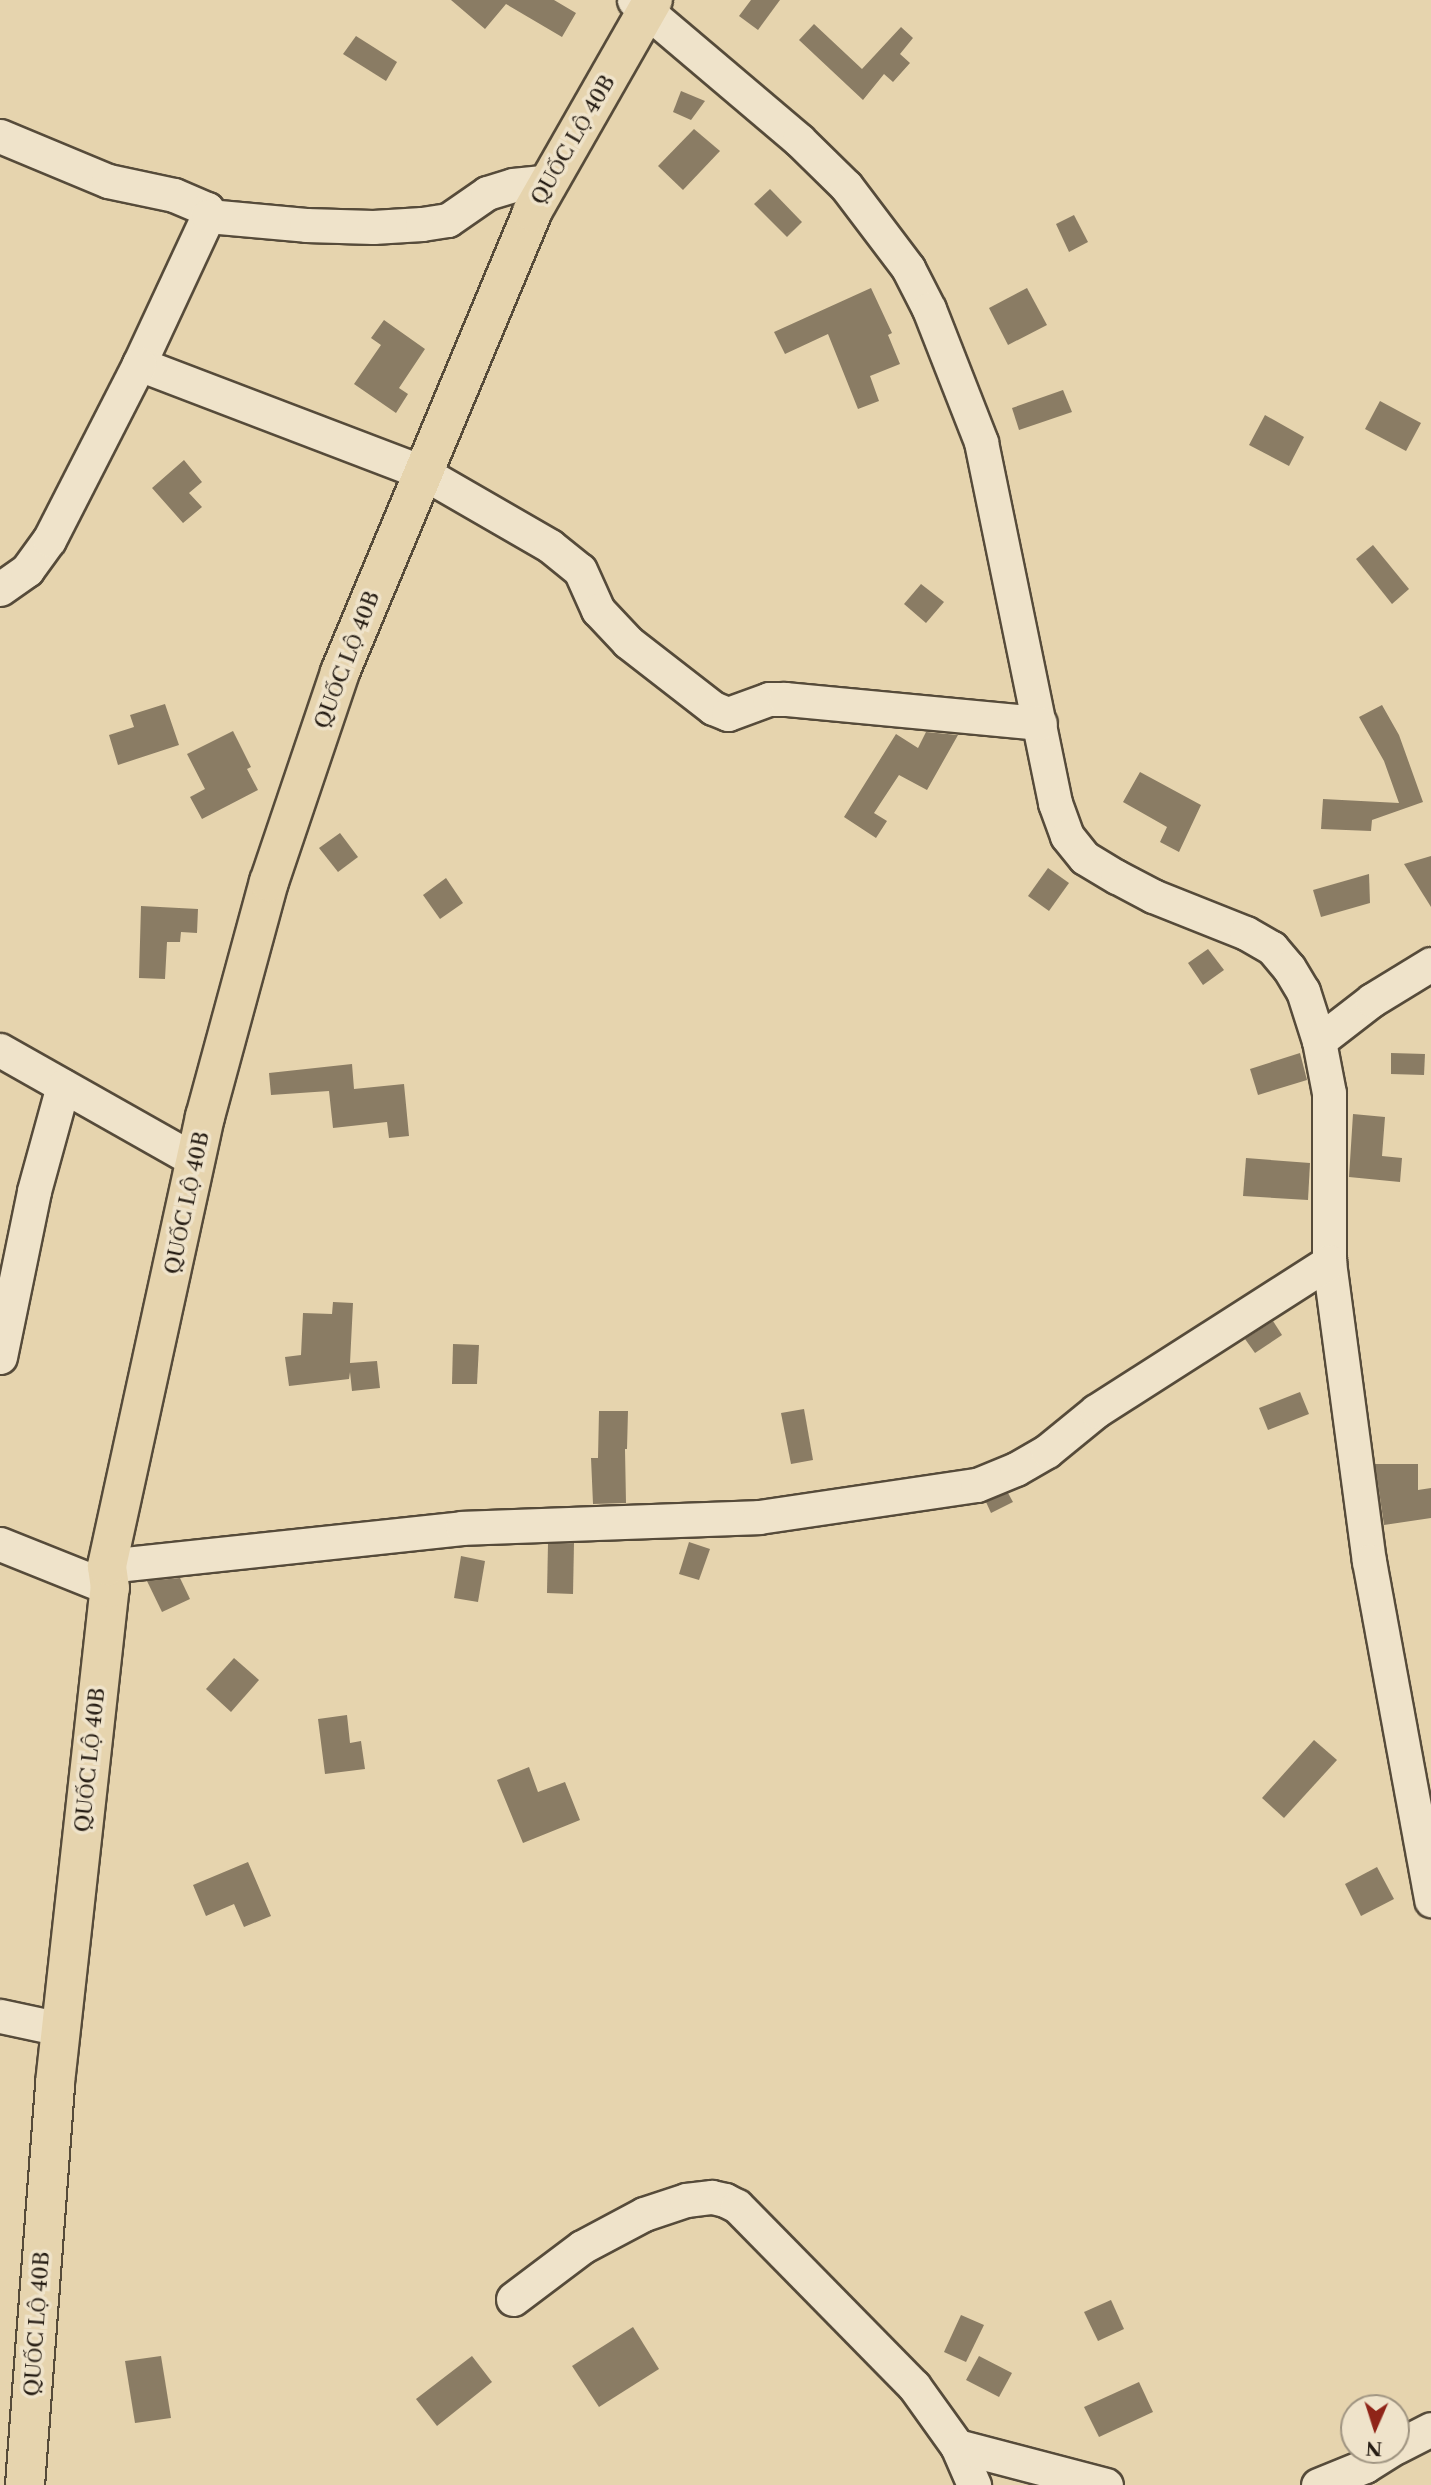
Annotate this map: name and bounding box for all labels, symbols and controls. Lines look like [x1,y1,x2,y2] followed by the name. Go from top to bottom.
[526,71,620,209] street label: QUỐC LỘ 40B
[309,588,385,732] street label: QUỐC LỘ 40B
[160,1129,214,1277] street label: QUỐC LỘ 40B
[70,1687,110,1833] street label: QUỐC LỘ 40B
[19,2251,55,2397] street label: QUỐC LỘ 40B
[1340,2394,1410,2464] north arrow
[1365,2437,1383,2460] text: N

